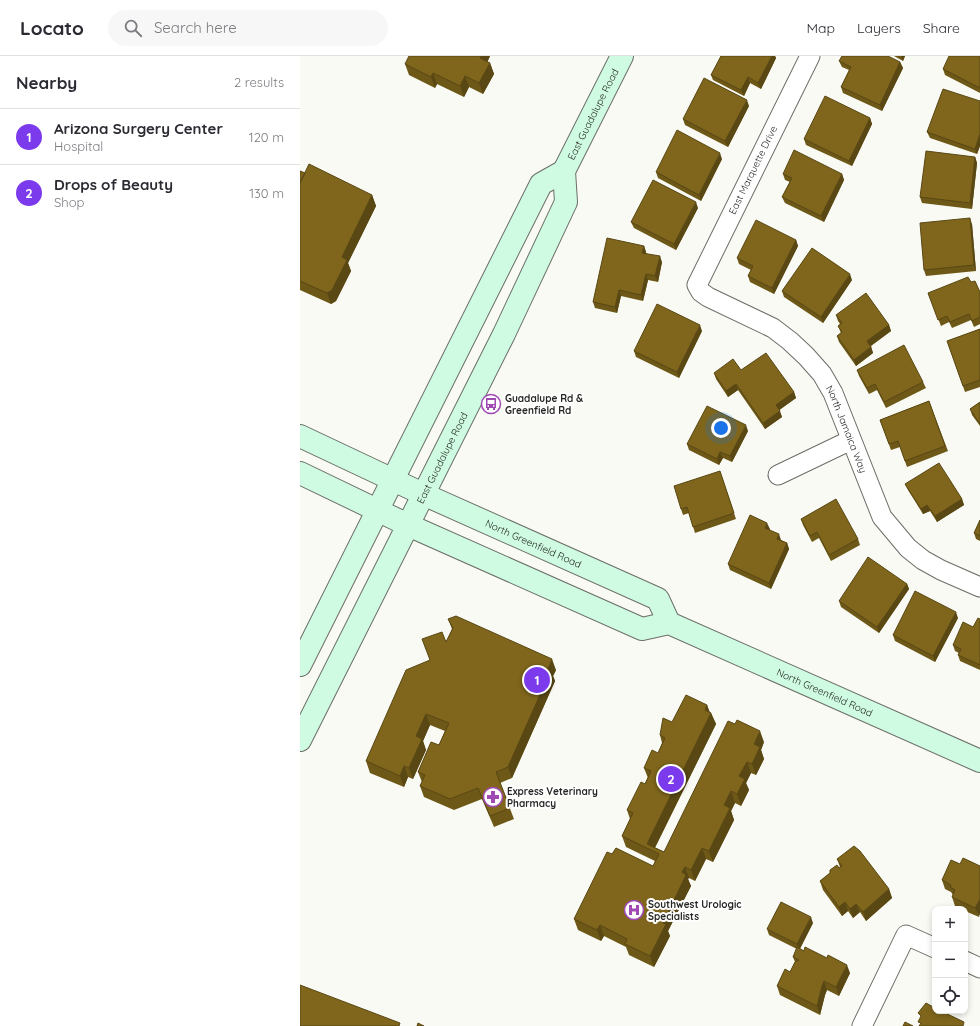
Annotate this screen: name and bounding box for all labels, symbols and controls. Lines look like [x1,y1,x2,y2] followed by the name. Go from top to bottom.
[108,10,388,46] search box
[20,16,84,40] text: Locato
[122,17,144,39] icon: search
[154,18,237,37] text: Search here
[806,19,835,37] text: Map
[857,19,901,37] text: Layers
[923,19,960,37] text: Share
[564,66,621,162] street label: East Guadalupe Road
[16,72,77,93] text: Nearby
[234,74,284,90] text: 2 results
[54,119,223,138] text: Arizona Surgery Center
[726,123,780,216] street label: East Marquette Drive
[26,129,32,145] text: 1
[249,129,284,145] text: 120 m
[54,138,103,154] text: Hospital
[54,175,173,194] text: Drops of Beauty
[25,185,33,201] text: 2
[249,185,284,201] text: 130 m
[54,194,84,210] text: Shop
[823,383,870,475] street label: North Jamaica Way
[505,392,583,417] place label: Guadalupe Rd & Greenfield Rd
[480,393,502,415] bus stop icon: Guadalupe Rd & Greenfield Rd
[413,410,470,506] street label: East Guadalupe Road
[711,418,731,438] your location
[483,516,584,570] street label: North Greenfield Road
[524,665,550,695] pin: 1
[775,665,875,719] street label: North Greenfield Road
[658,764,684,794] pin: 2
[507,785,598,810] place label: Express Veterinary Pharmacy
[482,786,504,808] pharmacy icon: Express Veterinary Pharmacy
[648,898,742,923] place label: Southwest Urologic Specialists
[623,899,645,921] hospital icon: Southwest Urologic Specialists
[932,906,968,1014] map controls
[932,906,968,942] button: +
[932,942,968,978] button: −
[932,978,968,1014] button: locate

